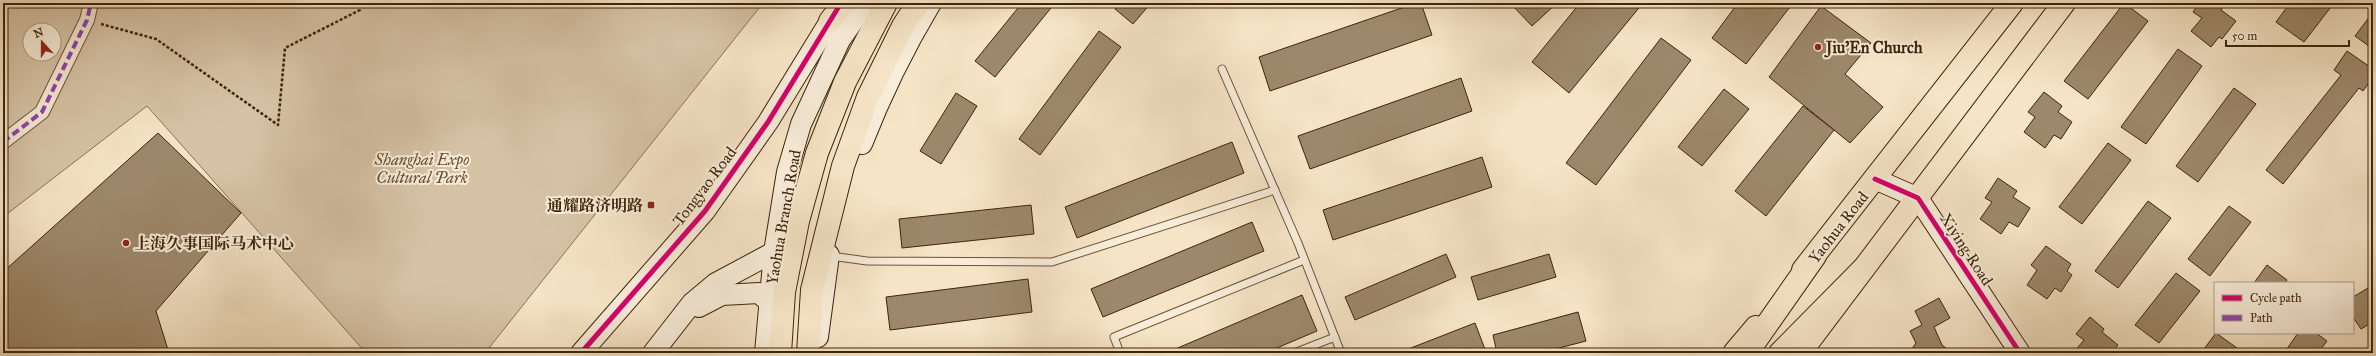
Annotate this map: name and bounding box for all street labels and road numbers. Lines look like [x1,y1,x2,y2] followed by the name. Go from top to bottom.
[669,143,741,230] street label: Tongyao Road
[762,148,805,286] street label: Yaohua Branch Road
[1805,188,1872,267] street label: Yaohua Road
[1935,210,1997,289] street label: Xiying Road

